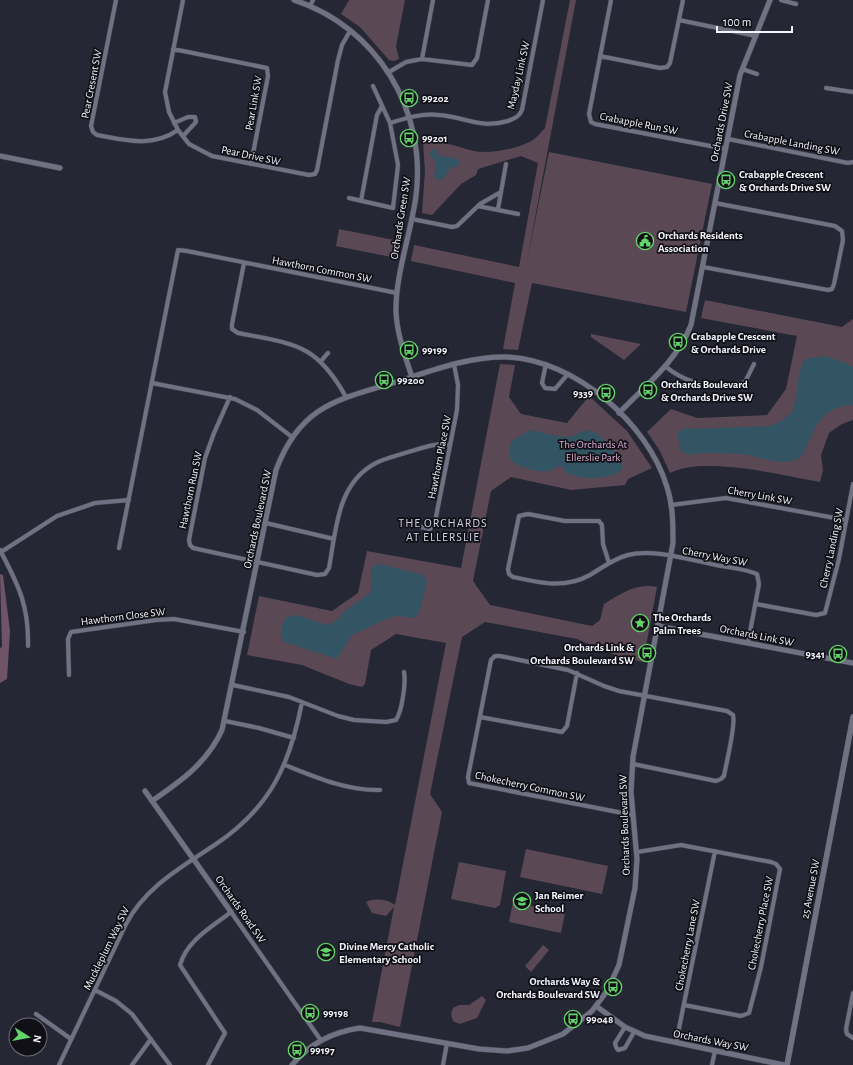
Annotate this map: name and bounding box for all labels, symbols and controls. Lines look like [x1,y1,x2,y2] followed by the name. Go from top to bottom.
[717,8,792,34] scale bar
[723,16,751,28] text: 100 m
[505,40,532,110] street label: Mayday Link SW
[79,49,104,119] street label: Pear Cresent SW
[243,75,264,131] street label: Pear Link SW
[708,81,735,163] street label: Orchards Drive SW
[399,88,419,108] bus stop icon: 99202
[422,93,449,104] place label: 99202
[599,111,679,137] street label: Crabapple Run SW
[399,128,419,148] bus stop icon: 99201
[743,128,841,157] street label: Crabapple Landing SW
[422,133,448,144] place label: 99201
[220,144,282,167] street label: Pear Drive SW
[739,169,831,193] place label: Crabapple Crescent & Orchards Drive SW
[716,170,736,190] bus stop icon: Crabapple Crescent & Orchards Drive SW
[389,176,412,260] street label: Orchards Green SW
[658,230,743,254] place label: Orchards Residents Association
[635,231,655,251] public building icon: Orchards Residents Association
[271,254,373,285] street label: Hawthorn Common SW
[691,331,776,355] place label: Crabapple Crescent & Orchards Drive
[668,332,688,352] bus stop icon: Crabapple Crescent & Orchards Drive
[399,340,419,360] bus stop icon: 99199
[422,345,447,356] place label: 99199
[374,370,394,390] bus stop icon: 99200
[397,375,425,386] place label: 99200
[661,379,753,403] place label: Orchards Boulevard & Orchards Drive SW
[638,380,658,400] bus stop icon: Orchards Boulevard & Orchards Drive SW
[596,383,616,403] bus stop icon: 9339
[573,388,593,399] place label: 9339
[426,414,453,500] street label: Hawthorn Place SW
[559,439,628,463] park label: The Orchards At Ellerslie Park
[177,450,204,530] street label: Hawthorn Run SW
[242,469,273,569] street label: Orchards Boulevard SW
[727,484,793,507] street label: Cherry Link SW
[818,507,845,589] street label: Cherry Landing SW
[398,517,488,543] district label: THE ORCHARDS AT ELLERSLIE
[681,545,748,568] street label: Cherry Way SW
[80,606,166,627] street label: Hawthorn Close SW
[653,612,711,636] place label: The Orchards Palm Trees
[630,613,650,633] place icon: The Orchards Palm Trees
[719,623,795,648] street label: Orchards Link SW
[530,642,634,666] place label: Orchards Link & Orchards Boulevard SW
[637,643,657,663] bus stop icon: Orchards Link & Orchards Boulevard SW
[828,644,848,664] bus stop icon: 9341
[805,649,825,660] place label: 9341
[474,770,586,804] street label: Chokecherry Common SW
[617,774,632,875] street label: Orchards Boulevard SW
[799,858,822,920] street label: 25 Avenue SW
[213,874,268,945] street label: Orchards Road SW
[746,875,775,971] street label: Chokecherry Place SW
[535,890,583,914] place label: Jan Reimer School
[512,891,532,911] school or university icon: Jan Reimer School
[673,898,702,992] street label: Chokecherry Lane SW
[82,905,131,992] street label: Muckleplum Way SW
[339,941,435,965] place label: Divine Mercy Catholic Elementary School
[316,942,336,962] school or university icon: Divine Mercy Catholic Elementary School
[496,976,600,1000] place label: Orchards Way & Orchards Boulevard SW
[603,977,623,997] bus stop icon: Orchards Way & Orchards Boulevard SW
[300,1003,320,1023] bus stop icon: 99198
[323,1008,348,1019] place label: 99198
[563,1009,583,1029] bus stop icon: 99048
[586,1014,613,1025] place label: 99048
[8,1017,48,1057] north arrow
[672,1028,750,1053] street label: Orchards Way SW
[31,1034,43,1044] text: N
[287,1040,307,1060] bus stop icon: 99197
[310,1045,335,1056] place label: 99197

